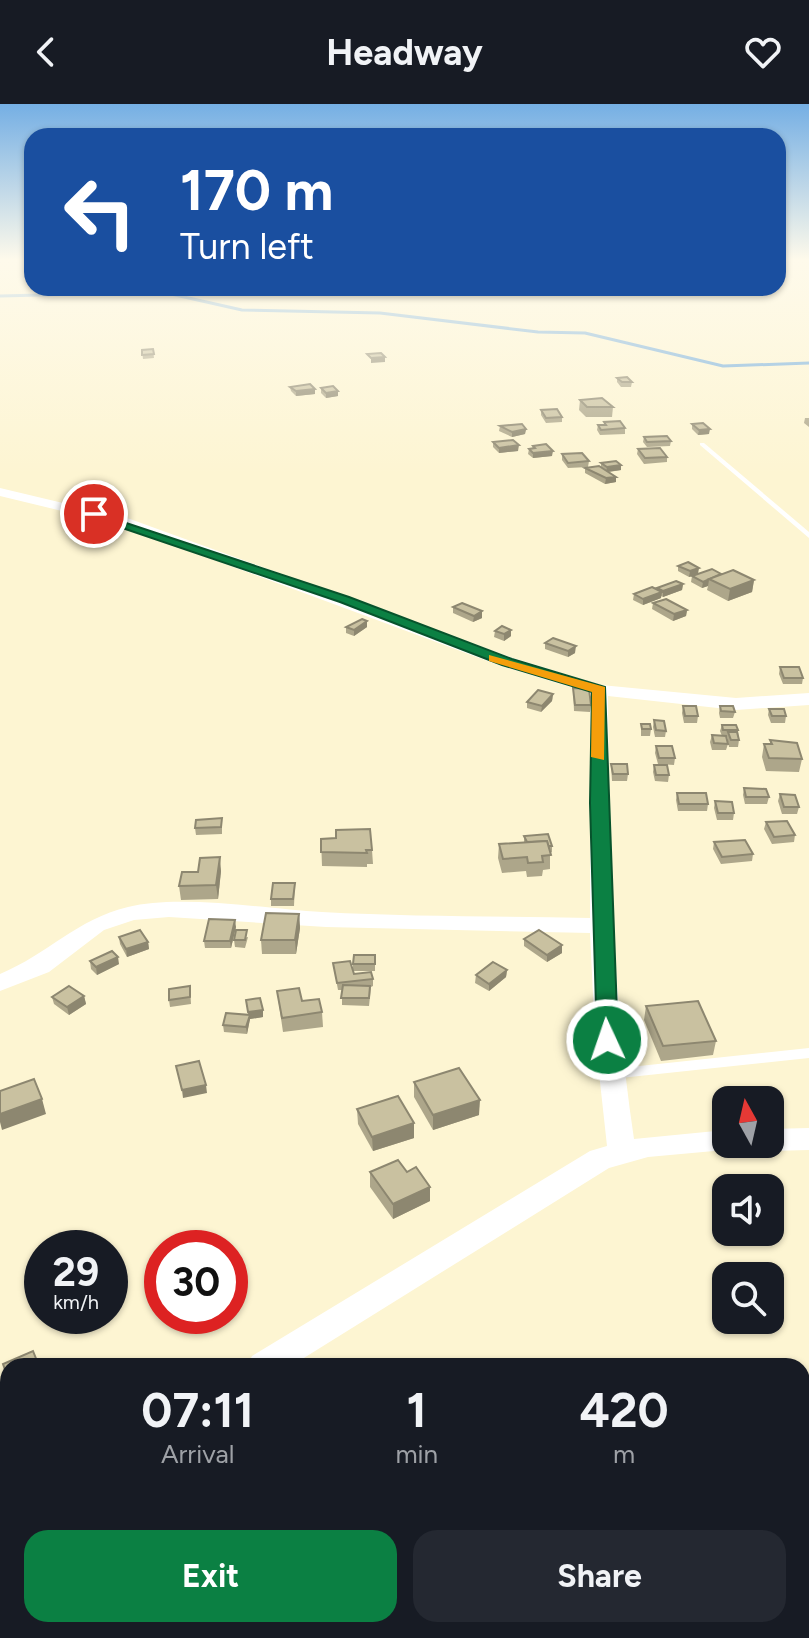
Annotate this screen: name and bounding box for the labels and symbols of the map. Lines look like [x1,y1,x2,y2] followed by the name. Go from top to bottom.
[60,480,128,548] pin
[565,998,649,1082] position arrow
[712,1086,784,1158] north arrow
[144,1230,248,1334] speed limit sign: 30

